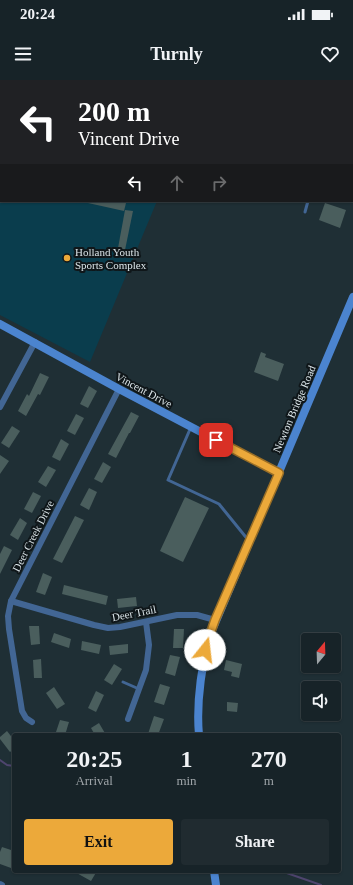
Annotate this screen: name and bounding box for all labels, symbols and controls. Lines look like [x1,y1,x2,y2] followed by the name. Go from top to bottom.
[20,6,55,22] text: 20:24
[12,43,34,65] icon: menu
[319,43,341,65] icon: heart
[150,44,203,64] text: Turnly
[12,96,64,148] icon: left
[78,96,150,127] text: 200 m
[78,129,179,149] text: Vincent Drive
[124,172,146,194] icon: left
[166,172,188,194] icon: ahead
[208,172,230,194] icon: right
[75,246,147,271] place label: Holland Youth Sports Complex
[62,253,72,263] marker: Holland Youth Sports Complex
[270,363,318,454] street label: Newton Bridge Road
[114,370,174,410] street label: Vincent Drive
[199,423,233,457] pin
[205,429,227,451] icon: arrive
[10,498,56,574] street label: Deer Creek Drive
[111,603,157,623] street label: Deer Trail
[184,629,226,671] position arrow
[301,633,341,673] north arrow
[301,633,341,721] map controls
[301,681,341,721] button: sound
[66,746,122,772] text: 20:25
[180,746,192,772] text: 1
[251,746,287,772] text: 270
[75,773,113,788] text: Arrival
[176,773,197,788] text: min
[264,773,274,788] text: m
[24,819,173,865] button: Exit
[181,819,329,865] button: Share

